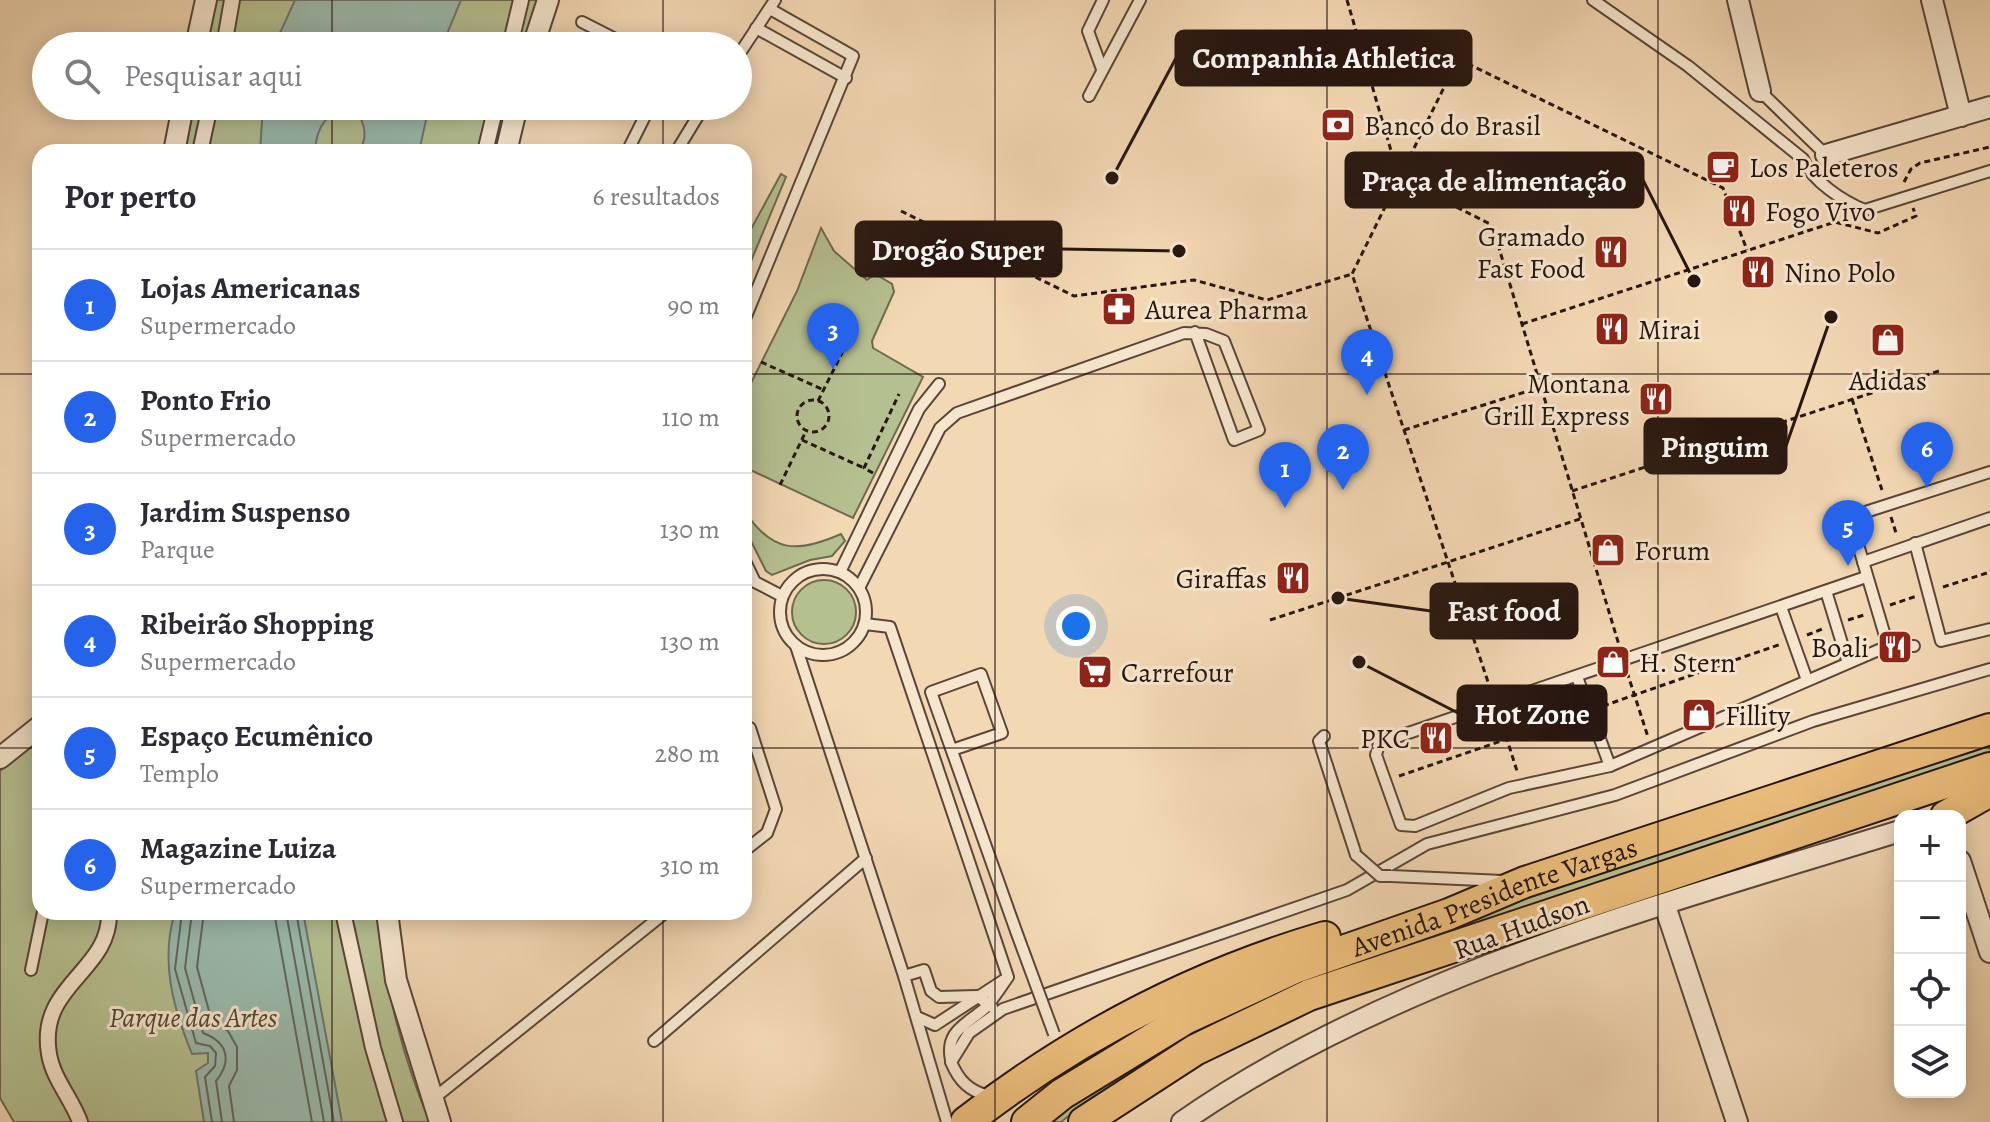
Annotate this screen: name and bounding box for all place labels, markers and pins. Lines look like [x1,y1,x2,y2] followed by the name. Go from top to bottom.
[1176,31,1471,85] callout: Companhia Athletica
[1319,106,1357,144] bank icon: Banco do Brasil
[1364,107,1541,145] place label: Banco do Brasil
[1704,148,1742,186] cafe icon: Los Paleteros
[1749,149,1899,187] place label: Los Paleteros
[1346,153,1643,207] callout: Praça de alimentação
[1720,192,1758,230] restaurant icon: Fogo Vivo
[1765,193,1875,231] place label: Fogo Vivo
[1477,218,1586,288] place label: Gramado Fast Food
[856,222,1061,276] callout: Drogão Super
[1592,233,1630,271] restaurant icon: Gramado Fast Food
[1739,253,1777,291] restaurant icon: Nino Polo
[1784,254,1895,292] place label: Nino Polo
[1100,290,1138,328] pharmacy icon: Aurea Pharma
[1144,291,1308,329] place label: Aurea Pharma
[807,303,859,369] pin: 3
[1593,310,1631,348] restaurant icon: Mirai
[1638,311,1701,349] place label: Mirai
[1869,321,1907,359] shop icon: Adidas
[1341,329,1393,395] pin: 4
[1848,362,1927,400] place label: Adidas
[1484,365,1630,435] place label: Montana Grill Express
[1637,380,1675,418] restaurant icon: Montana Grill Express
[1645,419,1786,473] callout: Pinguim
[1901,422,1953,488] pin: 6
[1317,424,1369,490] pin: 2
[1259,442,1311,508] pin: 1
[1822,500,1874,566] pin: 5
[1589,531,1627,569] shop icon: Forum
[1634,532,1710,570] place label: Forum
[1274,559,1312,597] restaurant icon: Giraffas
[1176,560,1267,598] place label: Giraffas
[1431,584,1577,638] callout: Fast food
[1876,628,1914,666] restaurant icon: Boali
[1811,629,1869,667] place label: Boali
[1594,643,1632,681] shop icon: H. Stern
[1639,644,1736,682] place label: H. Stern
[1076,653,1114,691] supermarket icon: Carrefour
[1121,654,1234,692] place label: Carrefour
[1458,686,1606,740] callout: Hot Zone
[1680,696,1718,734] shop icon: Fillity
[1725,697,1790,735] place label: Fillity
[1417,719,1455,757] restaurant icon: PKC
[1360,720,1410,758] place label: PKC

